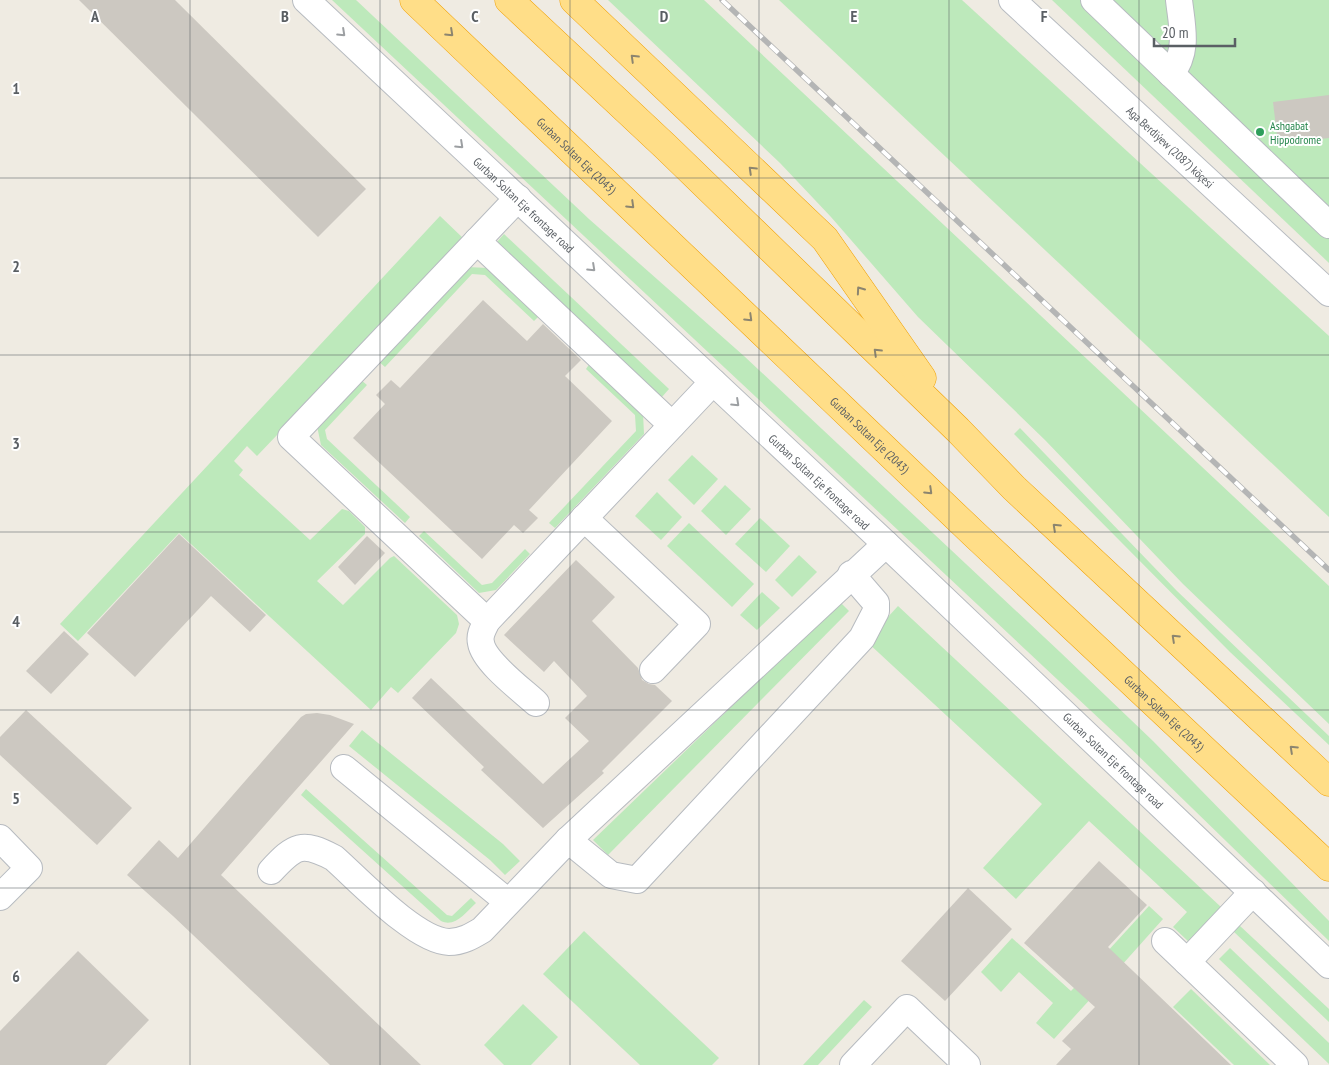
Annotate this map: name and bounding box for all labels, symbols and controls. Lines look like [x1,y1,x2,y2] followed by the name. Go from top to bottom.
[90,6,100,26] text: A
[281,6,289,26] text: B
[471,6,479,26] text: C
[660,6,669,26] text: D
[851,6,858,26] text: E
[1041,6,1048,26] text: F
[1154,15,1235,47] scale bar
[1162,23,1188,42] text: 20 m
[336,27,345,36] one-way arrow
[444,27,453,36] one-way arrow
[631,55,640,64] one-way arrow
[12,78,20,98] text: 1
[1124,102,1218,191] street label: Aga Berdiýew (2087) köçesi
[534,114,620,197] street label: Gurban Soltan Eje (2043)
[1270,118,1321,147] place label: Ashgabat Hippodrome
[1254,126,1266,138] marker: Ashgabat Hippodrome
[455,139,464,148] one-way arrow
[471,154,578,255] street label: Gurban Soltan Eje frontage road
[749,167,758,176] one-way arrow
[626,199,635,208] one-way arrow
[12,256,20,276] text: 2
[586,262,595,271] one-way arrow
[857,286,866,296] one-way arrow
[743,312,752,321] one-way arrow
[874,349,883,358] one-way arrow
[827,393,913,476] street label: Gurban Soltan Eje (2043)
[730,397,739,406] one-way arrow
[766,431,873,533] street label: Gurban Soltan Eje frontage road
[12,433,20,453] text: 3
[923,485,932,494] one-way arrow
[1052,524,1061,533] one-way arrow
[12,611,20,631] text: 4
[1171,635,1180,644] one-way arrow
[1122,672,1208,754] street label: Gurban Soltan Eje (2043)
[1060,709,1167,811] street label: Gurban Soltan Eje frontage road
[1290,746,1299,755] one-way arrow
[12,788,20,808] text: 5
[12,966,20,986] text: 6

